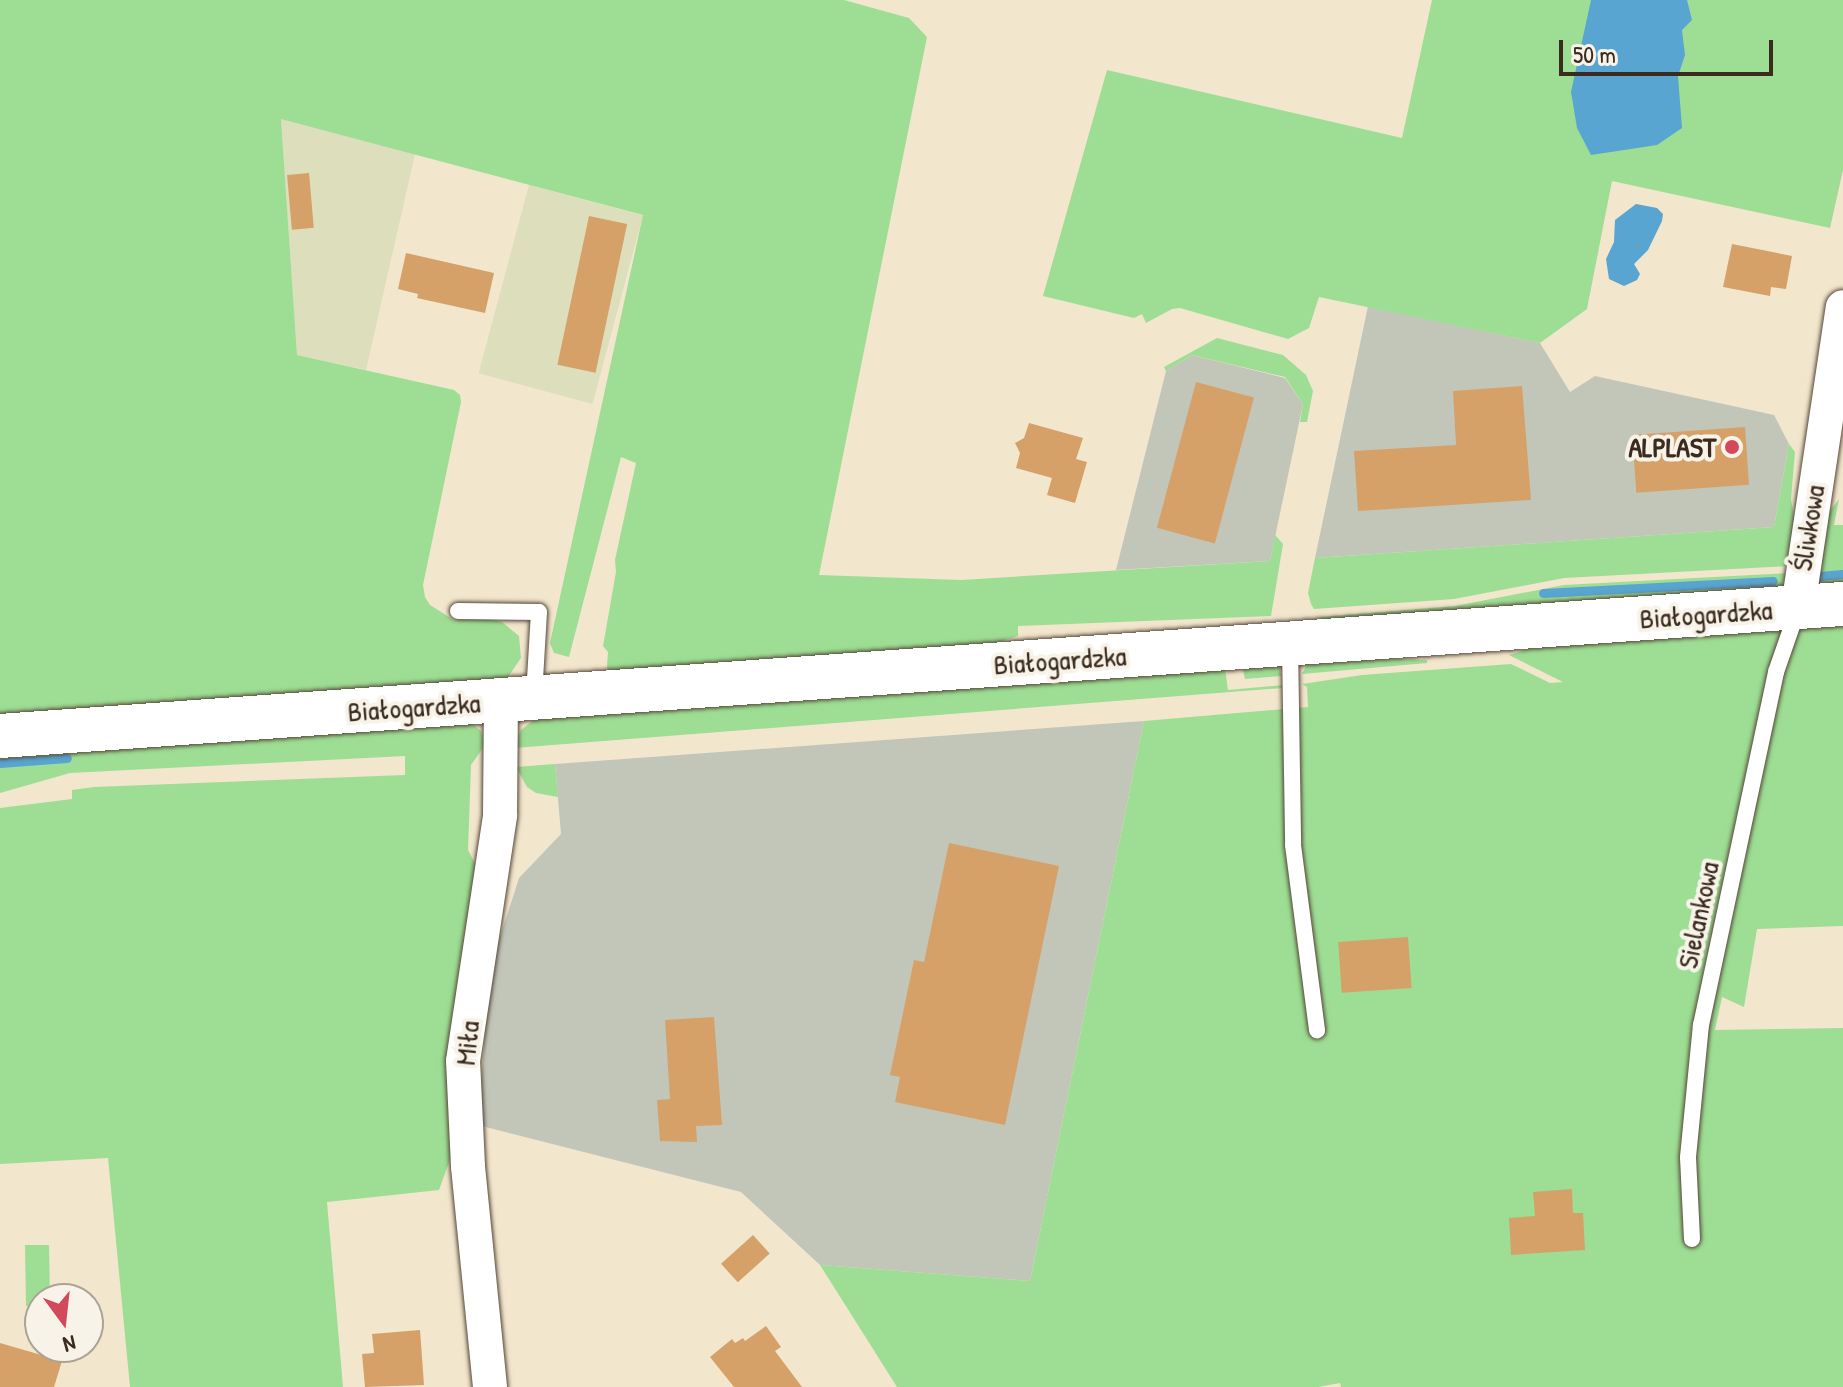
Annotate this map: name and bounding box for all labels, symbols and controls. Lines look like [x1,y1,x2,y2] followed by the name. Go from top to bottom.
[1563,24,1777,74] scale bar
[1573,38,1616,70] text: 50 m
[1628,430,1716,464] place label: ALPLAST
[1723,438,1741,456] marker: ALPLAST
[1785,483,1831,573] street label: Śliwkowa
[1638,593,1774,635] street label: Białogardzka
[992,639,1128,681] street label: Białogardzka
[346,686,482,728] street label: Białogardzka
[1670,859,1726,971] street label: Sielankowa
[448,1019,486,1067] street label: Miła
[24,1283,104,1363] north arrow
[60,1328,79,1360] text: N

